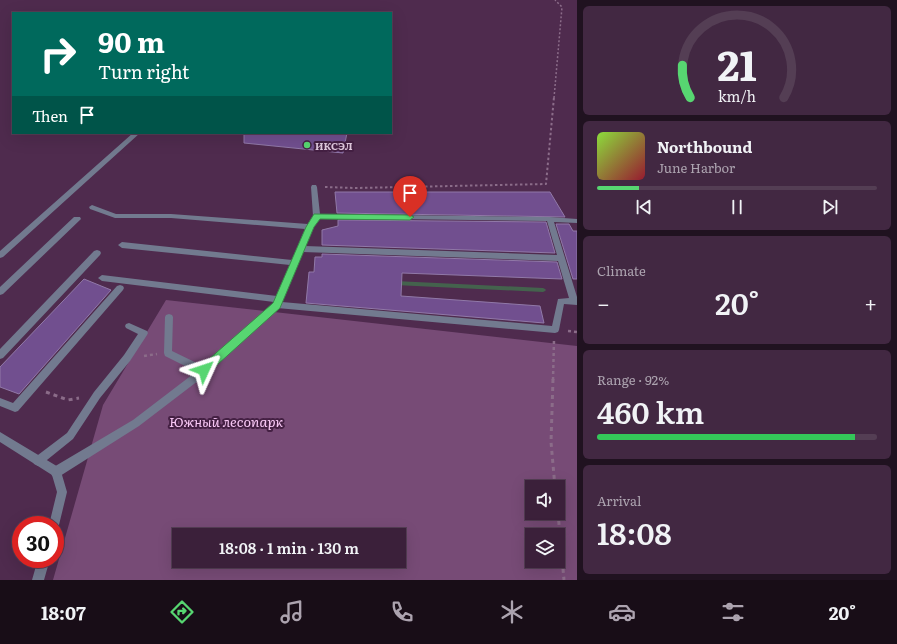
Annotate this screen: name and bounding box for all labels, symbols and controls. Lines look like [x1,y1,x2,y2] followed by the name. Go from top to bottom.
[98,20,165,62] text: 90 m
[32,28,84,80] icon: right
[717,32,757,94] text: 21
[98,58,189,85] text: Turn right
[718,85,757,106] text: km/h
[32,104,68,127] text: Then
[76,104,98,126] icon: arrive
[657,135,752,158] text: Northbound
[315,138,353,153] place label: ИКСЭЛ
[302,140,312,150] marker: ИКСЭЛ
[657,158,735,177] text: June Harbor
[393,176,427,217] pin
[399,182,421,204] icon: arrive
[633,196,655,218] icon: previous
[726,196,748,218] icon: pause
[819,196,841,218] icon: next
[597,261,646,280] text: Climate
[715,280,759,324] text: 20°
[597,286,610,319] text: −
[864,286,877,319] text: +
[183,349,225,391] position arrow
[597,370,669,389] text: Range · 92%
[597,389,704,433] text: 460 km
[169,411,283,431] park label: Южный лесопарк
[525,480,565,568] map controls
[525,480,565,520] button: sound
[597,491,641,510] text: Arrival
[597,510,672,554] text: 18:08
[12,516,64,568] speed limit sign: 30
[525,528,565,568] button: layers
[219,536,359,559] text: 18:08 · 1 min · 130 m
[168,598,196,626] icon: directions
[278,598,306,626] icon: music
[388,598,416,626] icon: phone
[498,598,526,626] icon: climate
[608,598,636,626] icon: car
[719,598,747,626] icon: filters
[41,599,86,626] text: 18:07
[829,599,856,626] text: 20°

